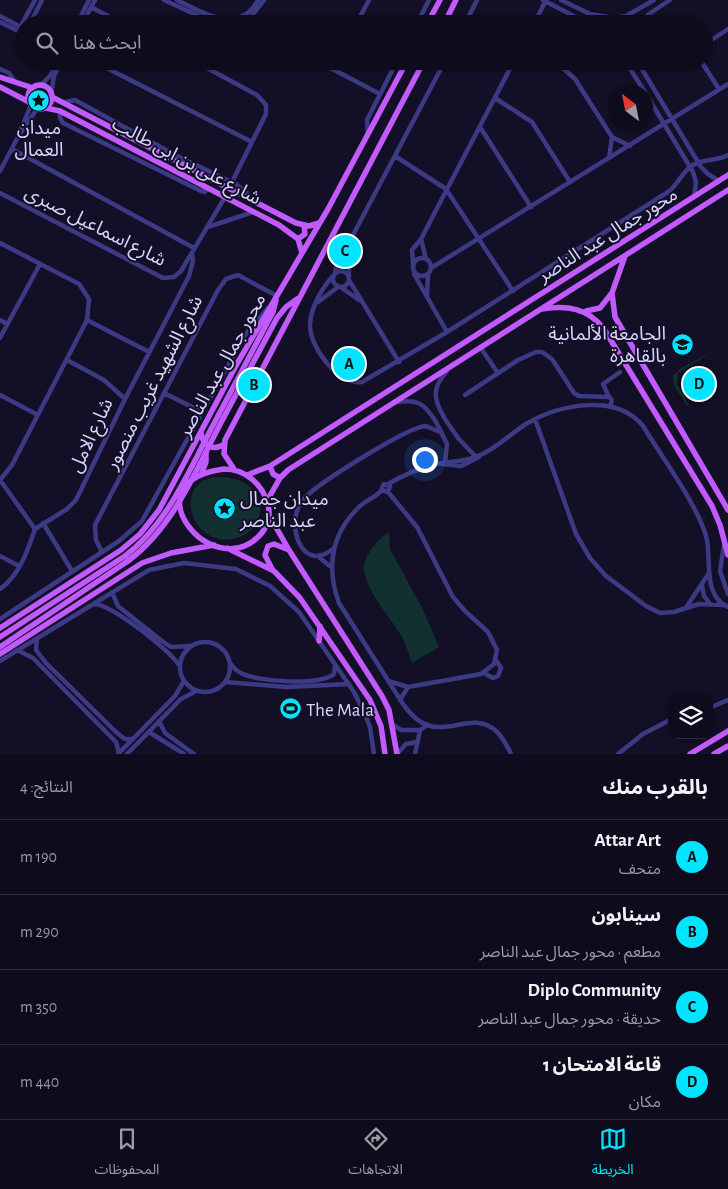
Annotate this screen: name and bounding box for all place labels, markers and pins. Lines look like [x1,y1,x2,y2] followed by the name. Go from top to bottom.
[27,89,51,113] place icon: ميدان العمال
[14,119,64,160] place label: ميدان العمال
[329,232,361,270] pin: C
[548,324,666,367] place label: الجامعة الألمانية بالقاهرة
[670,332,694,356] school or university icon: الجامعة الألمانية بالقاهرة
[333,345,365,383] pin: A
[683,365,715,403] pin: D
[238,366,270,404] pin: B
[239,490,329,532] place label: ميدان جمال عبد الناصر
[212,497,236,521] place icon: ميدان جمال عبد الناصر
[278,697,302,721] sports icon: The Mala
[306,701,374,720] place label: The Mala

